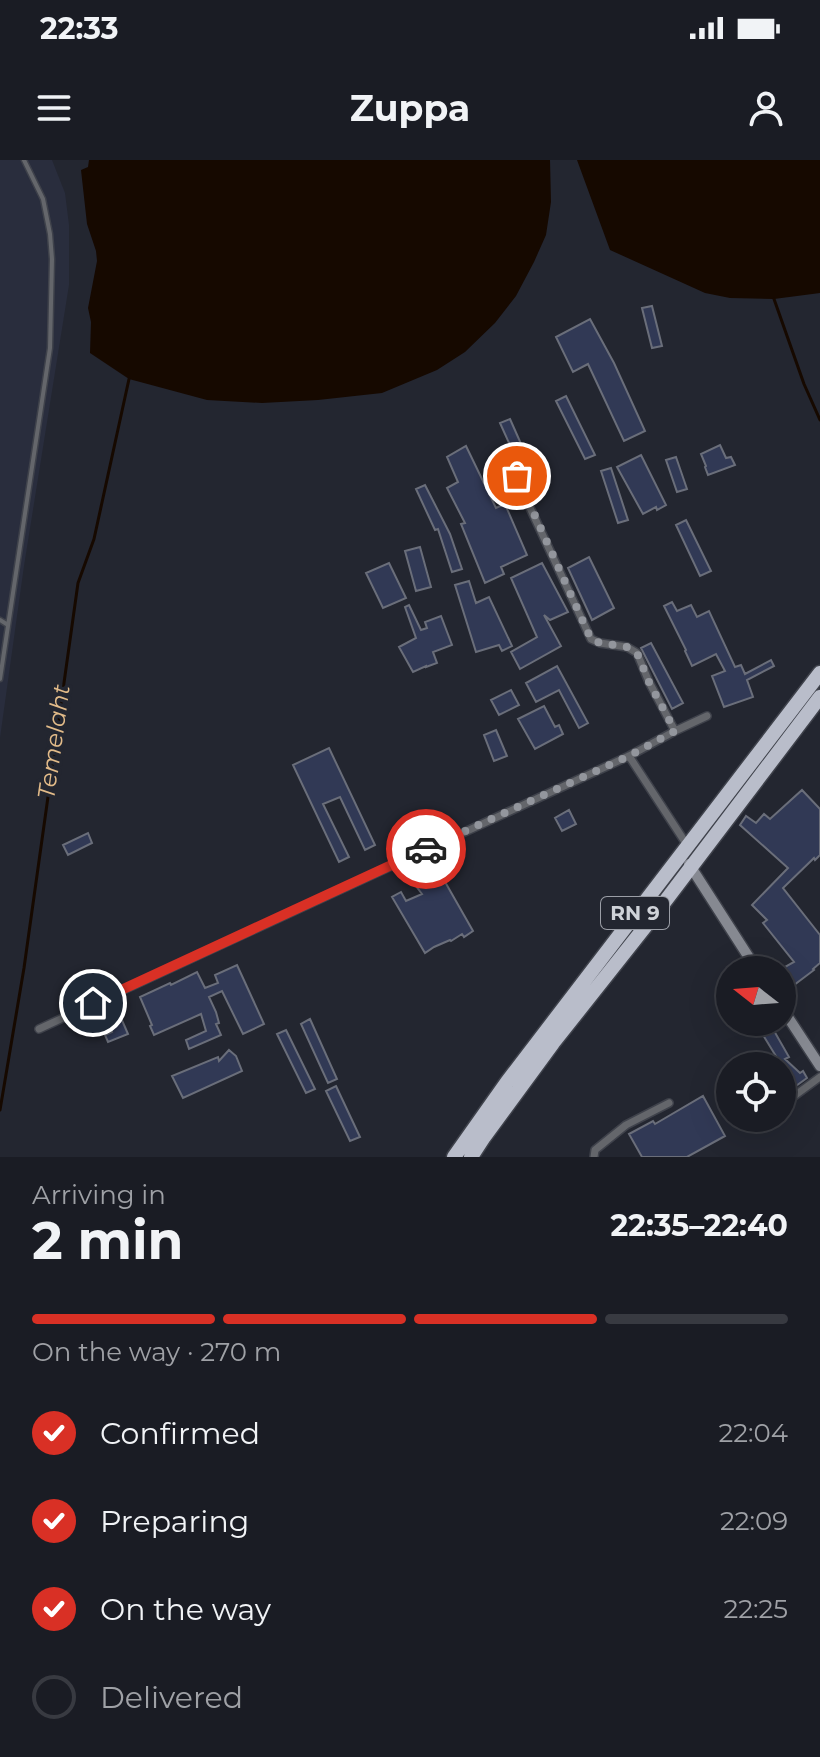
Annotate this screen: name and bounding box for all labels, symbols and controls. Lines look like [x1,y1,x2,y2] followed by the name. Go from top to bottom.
[40,10,119,47] text: 22:33
[32,86,76,130] icon: menu
[350,86,470,130] text: Zuppa
[744,86,788,130] icon: person
[483,442,551,510] pin
[495,454,539,498] icon: bag
[31,682,76,801] water label: Temelaht
[386,809,466,889] courier
[404,827,448,871] icon: car
[601,897,669,929] road number: RN 9
[716,956,796,1036] north arrow
[716,956,796,1132] map controls
[59,969,127,1037] pin
[71,981,115,1025] icon: home
[716,1052,796,1132] button: locate
[32,1179,166,1211] text: Arriving in
[611,1207,788,1244] text: 22:35–22:40
[32,1209,184,1272] text: 2 min
[32,1336,281,1368] text: On the way · 270 m
[32,1411,76,1455] icon: check
[100,1415,260,1452] text: Confirmed
[719,1417,788,1449] text: 22:04
[32,1499,76,1543] icon: check
[100,1503,249,1540] text: Preparing
[720,1505,788,1537] text: 22:09
[32,1587,76,1631] icon: check
[100,1591,271,1628] text: On the way
[723,1593,788,1625] text: 22:25
[100,1679,243,1716] text: Delivered

